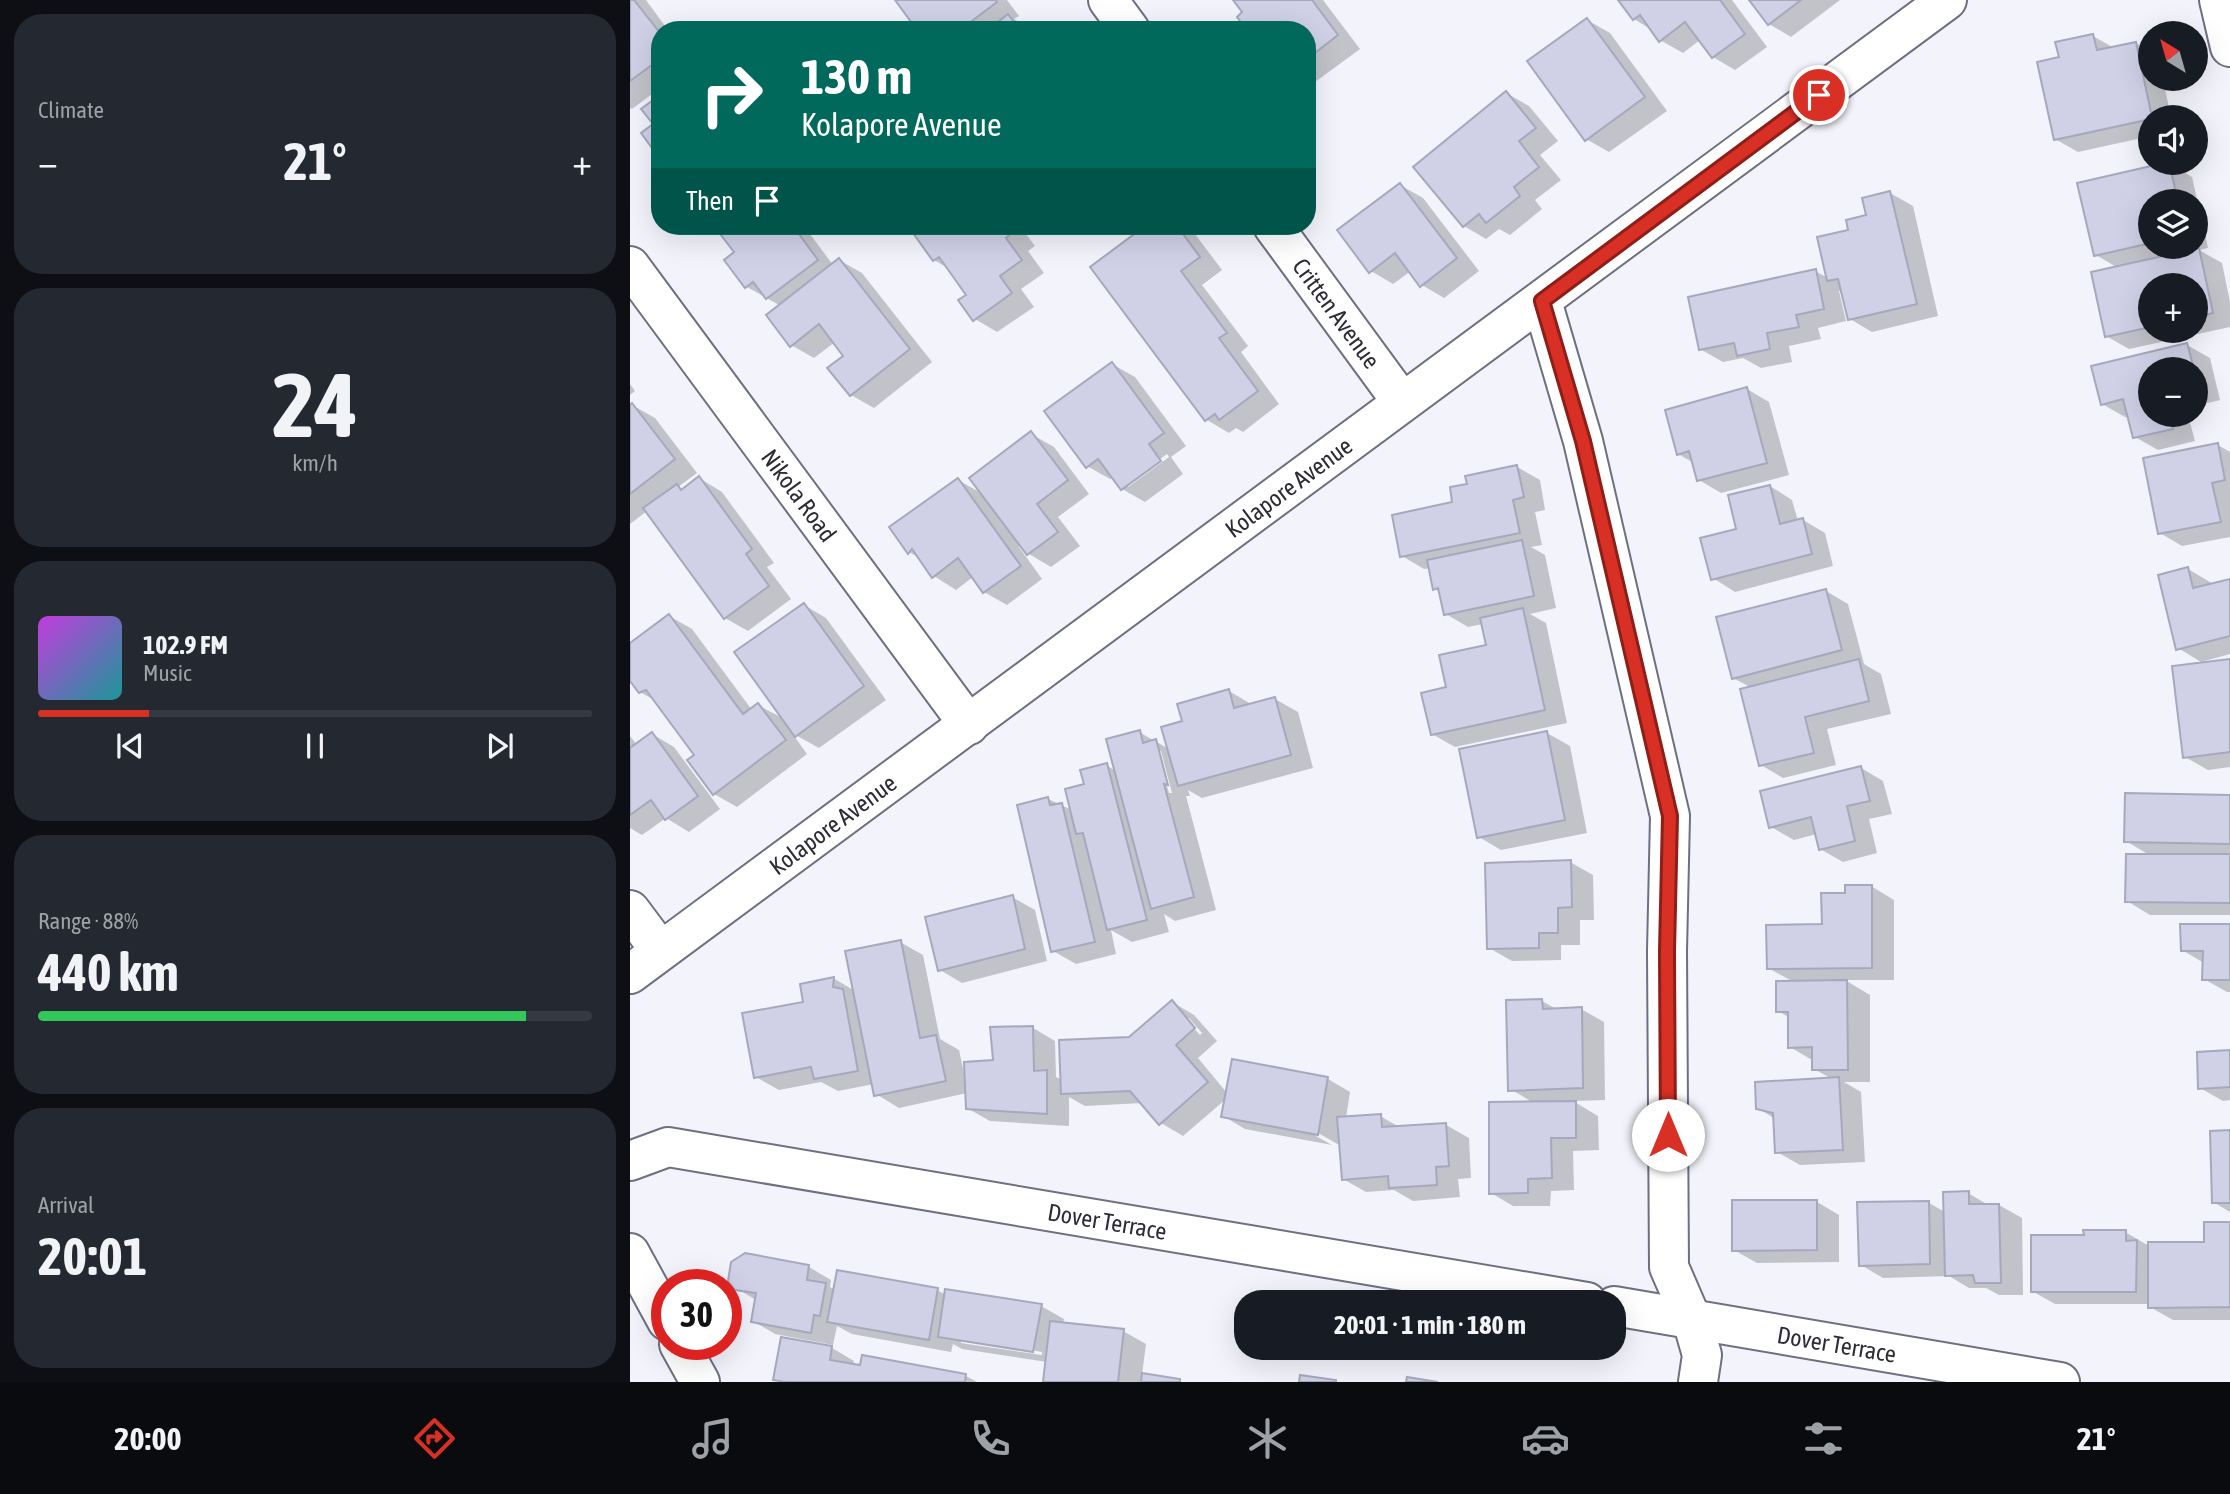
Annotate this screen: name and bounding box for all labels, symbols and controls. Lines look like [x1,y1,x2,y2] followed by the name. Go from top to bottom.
[2138,21,2208,91] north arrow
[2138,21,2208,427] map controls
[801,48,912,104] text: 130 m
[686,49,777,140] icon: right
[1789,65,1849,125] pin
[1800,76,1838,114] icon: arrive
[38,97,104,123] text: Climate
[2138,105,2208,175] button: sound
[801,106,1002,143] text: Kolapore Avenue
[283,131,347,191] text: 21°
[38,140,58,183] text: −
[572,140,592,183] text: +
[748,182,786,220] icon: arrive
[686,186,734,216] text: Then
[2138,189,2208,259] button: layers
[1288,253,1386,373] street label: Critten Avenue
[2138,273,2208,343] button: +
[272,352,358,456] text: 24
[2138,357,2208,427] button: −
[1220,431,1357,543] street label: Kolapore Avenue
[756,444,842,547] street label: Nikola Road
[292,450,338,476] text: km/h
[143,630,228,660] text: 102.9 FM
[143,660,191,686] text: Music
[111,727,149,765] icon: previous
[296,727,334,765] icon: pause
[481,727,519,765] icon: next
[764,769,901,880] street label: Kolapore Avenue
[38,908,138,934] text: Range · 88%
[38,942,179,1002] text: 440 km
[1631,1098,1705,1172] position arrow
[38,1192,94,1218] text: Arrival
[1046,1198,1169,1244] street label: Dover Terrace
[38,1226,147,1286] text: 20:01
[651,1269,742,1360] speed limit sign: 30
[1334,1310,1526,1340] text: 20:01 · 1 min · 180 m
[1775,1321,1898,1367] street label: Dover Terrace
[410,1414,459,1463] icon: directions
[688,1414,737,1463] icon: music
[966,1414,1015,1463] icon: phone
[1243,1414,1292,1463] icon: climate
[1521,1414,1570,1463] icon: car
[1799,1414,1848,1463] icon: filters
[114,1420,182,1457] text: 20:00
[2077,1420,2116,1457] text: 21°

